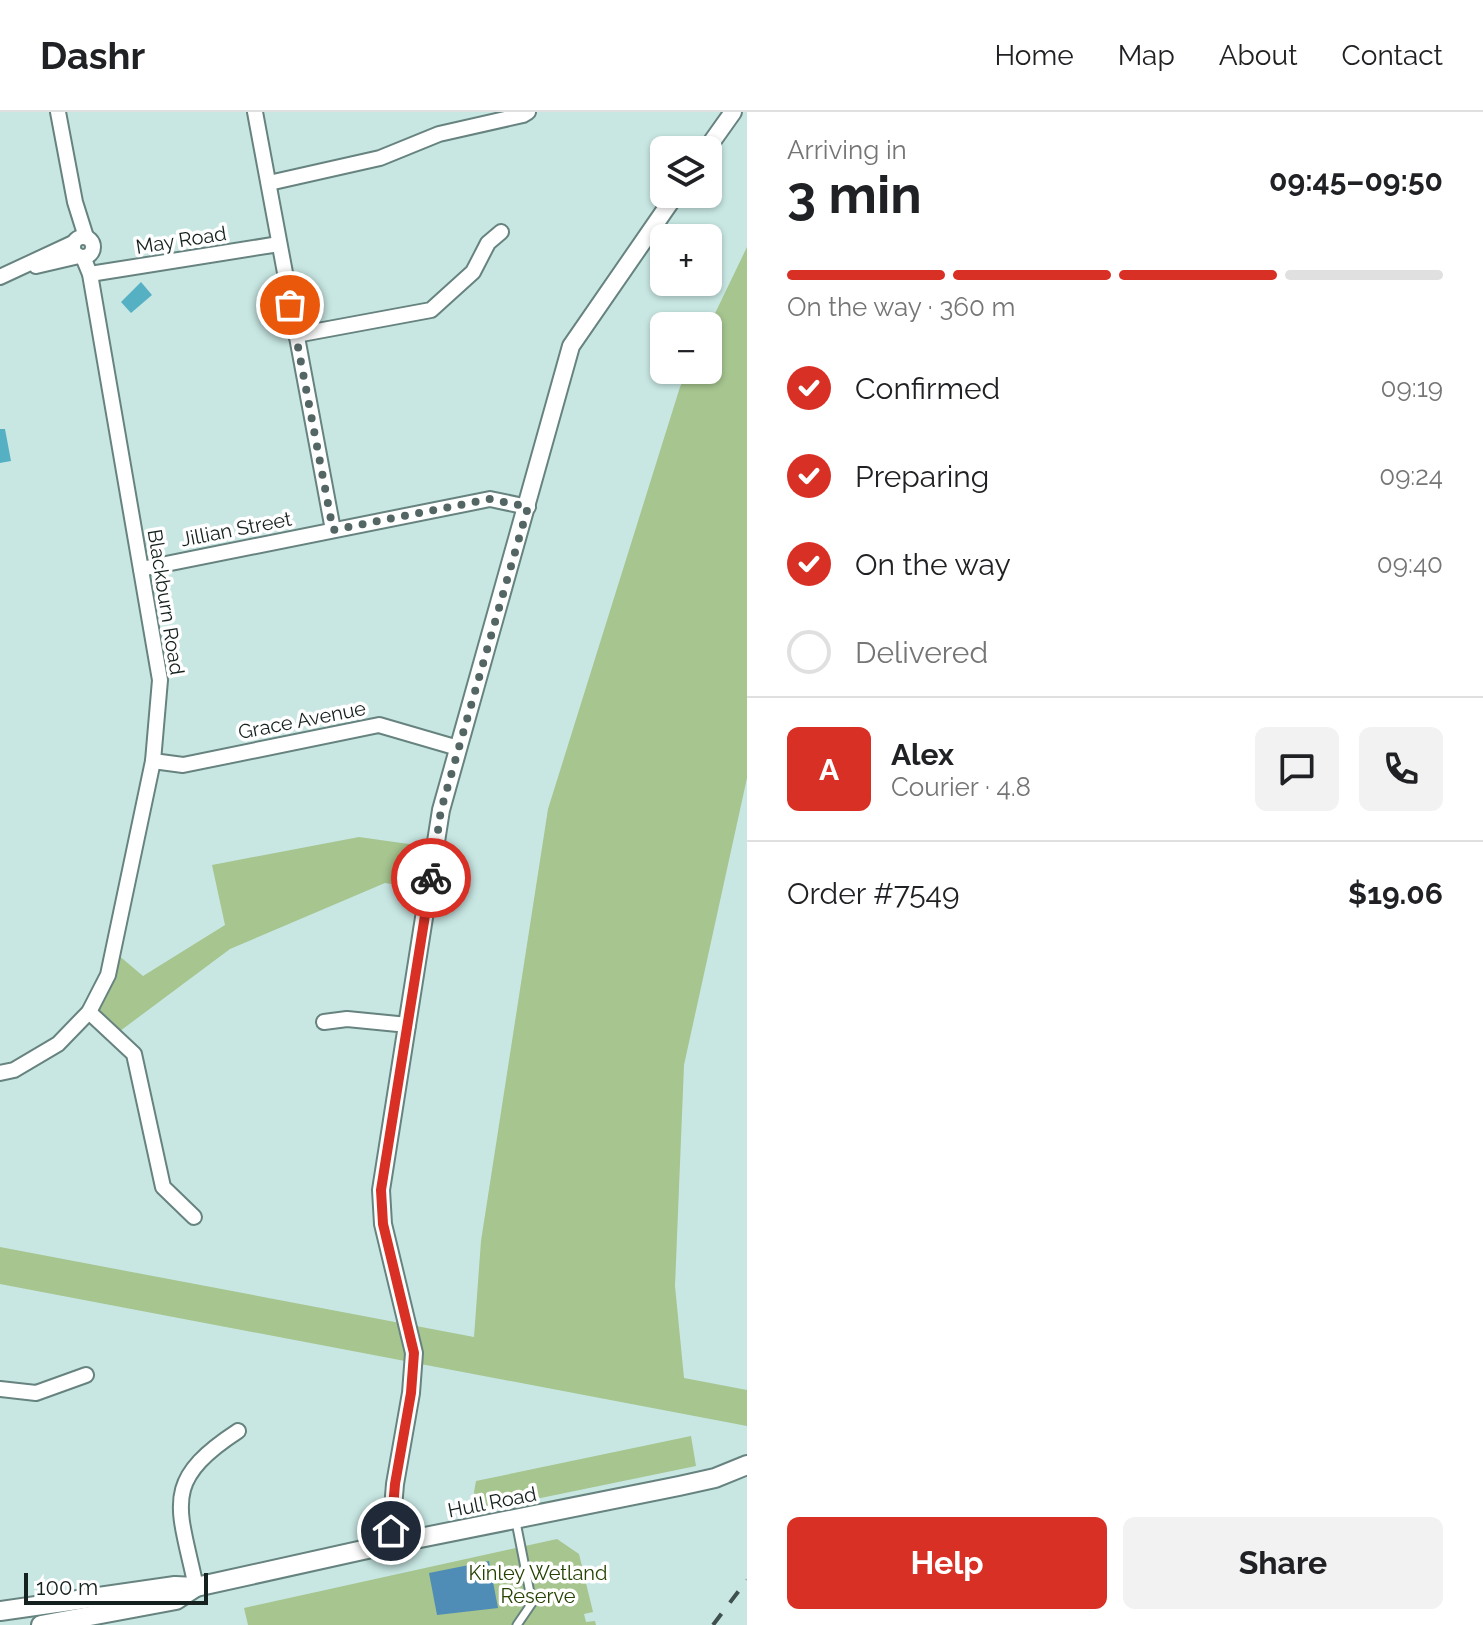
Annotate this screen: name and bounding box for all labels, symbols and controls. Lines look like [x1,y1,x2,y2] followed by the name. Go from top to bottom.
[40,33,145,78] text: Dashr
[994,39,1074,72] text: Home
[1118,39,1175,72] text: Map
[1219,39,1298,72] text: About
[1342,39,1443,72] text: Contact
[787,135,907,165] text: Arriving in
[650,136,722,384] map controls
[650,136,722,208] button: layers
[1269,163,1443,198] text: 09:45–09:50
[787,164,922,225] text: 3 min
[134,221,228,259] street label: May Road
[650,224,722,296] button: +
[256,271,324,339] pin
[268,283,312,327] icon: bag
[787,292,1015,322] text: On the way · 360 m
[650,312,722,384] button: −
[787,366,831,410] icon: check
[855,371,1000,406] text: Confirmed
[1381,373,1443,403] text: 09:19
[787,454,831,498] icon: check
[855,459,989,494] text: Preparing
[1379,461,1443,491] text: 09:24
[179,506,294,551] street label: Jillian Street
[143,527,189,677] street label: Blackburn Road
[787,542,831,586] icon: check
[855,547,1011,582] text: On the way
[1377,549,1443,579] text: 09:40
[855,635,988,670] text: Delivered
[236,696,368,744] street label: Grace Avenue
[1255,727,1339,811] button: chat
[1359,727,1443,811] button: phone
[891,737,954,772] text: Alex
[819,752,839,787] text: A
[891,772,1031,802] text: Courier · 4.8
[391,838,471,918] courier
[409,856,453,900] icon: bike
[787,876,960,911] text: Order #7549
[1348,876,1443,911] text: $19.06
[446,1482,538,1522] street label: Hull Road
[357,1497,425,1565] pin
[369,1509,413,1553] icon: home
[787,1517,1107,1609] button: Help
[1123,1517,1443,1609] button: Share
[469,1561,607,1608] park label: Kinley Wetland Reserve
[24,1569,208,1605] scale bar
[36,1574,98,1600] text: 100 m

